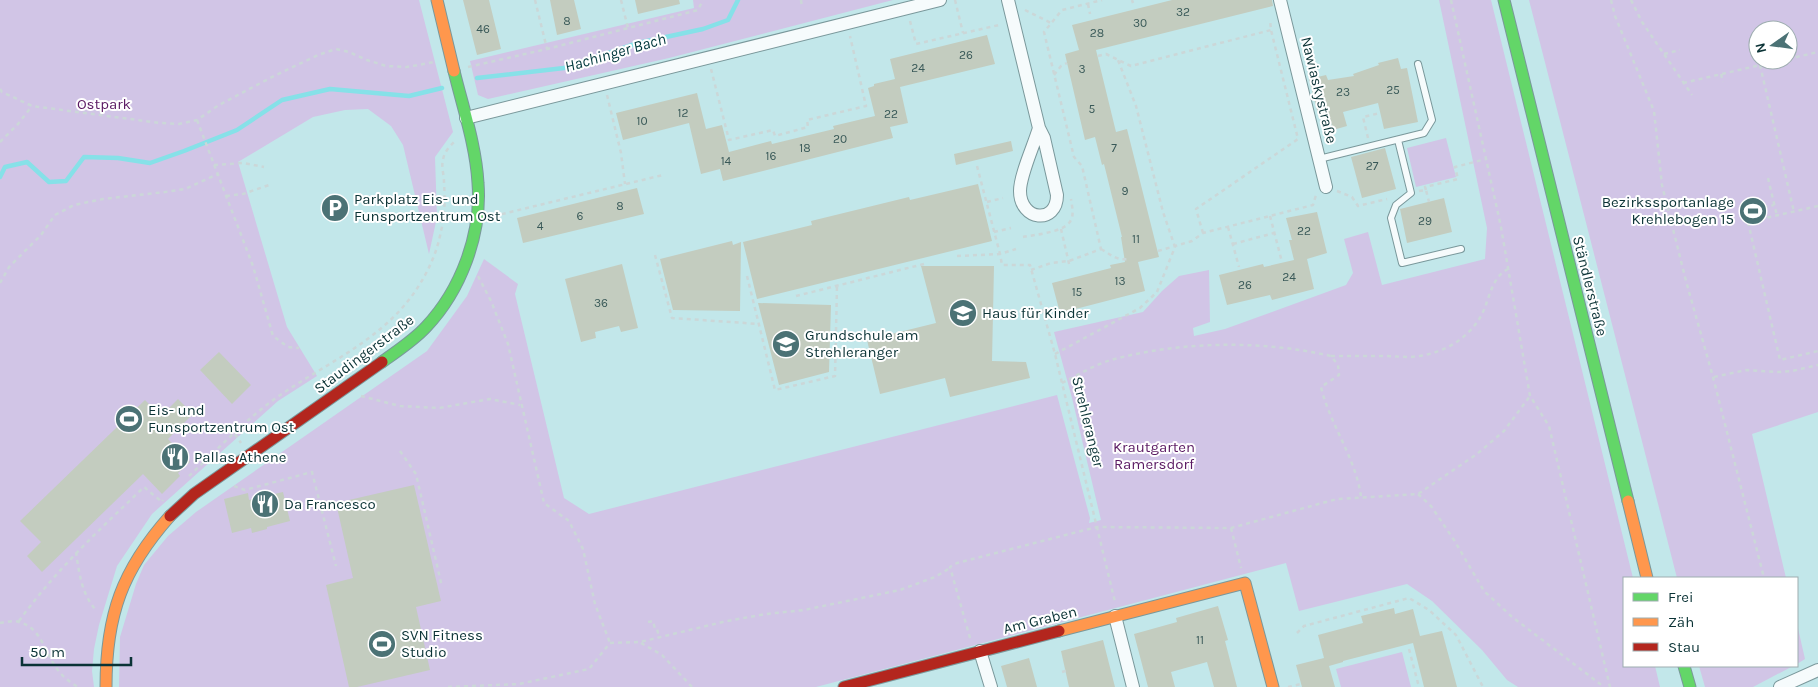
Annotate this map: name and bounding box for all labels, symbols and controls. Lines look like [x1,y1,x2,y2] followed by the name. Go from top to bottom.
[1176,5,1190,19] house number: 32
[563,14,571,28] house number: 8
[1133,16,1147,30] house number: 30
[1748,20,1798,70] north arrow
[476,22,490,36] house number: 46
[1090,26,1104,40] house number: 28
[562,29,668,76] water label: Hachinger Bach
[1297,35,1341,145] street label: Nawiaskystraße
[1751,41,1770,55] text: N
[959,48,973,62] house number: 26
[911,61,925,75] house number: 24
[1078,62,1086,76] house number: 3
[1386,83,1400,97] house number: 25
[1336,85,1350,99] house number: 23
[77,95,131,113] park label: Ostpark
[1089,102,1096,116] house number: 5
[678,106,689,120] house number: 12
[884,107,898,121] house number: 22
[636,114,648,128] house number: 10
[833,132,847,146] house number: 20
[799,141,811,155] house number: 18
[1111,141,1117,155] house number: 7
[766,149,777,163] house number: 16
[721,154,732,168] house number: 14
[1366,159,1379,173] house number: 27
[1122,184,1129,198] house number: 9
[354,190,501,225] place label: Parkplatz Eis- und Funsportzentrum Ost
[320,193,350,223] parking icon: Parkplatz Eis- und Funsportzentrum Ost
[1602,193,1734,228] place label: Bezirkssportanlage Krehlebogen 15
[1738,196,1768,226] sports icon: Bezirkssportanlage Krehlebogen 15
[616,199,624,213] house number: 8
[577,209,584,223] house number: 6
[1418,214,1432,228] house number: 29
[537,219,544,233] house number: 4
[1297,224,1311,238] house number: 22
[1132,232,1140,246] house number: 11
[1569,234,1611,338] street label: Ständlerstraße
[1282,270,1296,284] house number: 24
[1114,274,1126,288] house number: 13
[1238,278,1252,292] house number: 26
[1072,285,1083,299] house number: 15
[594,296,608,310] house number: 36
[948,298,978,328] school or university icon: Haus für Kinder
[982,304,1089,322] place label: Haus für Kinder
[311,311,417,397] street label: Staudingerstraße
[805,326,919,361] place label: Grundschule am Strehleranger
[771,329,801,359] school or university icon: Grundschule am Strehleranger
[1068,375,1108,470] street label: Strehleranger
[148,401,295,436] place label: Eis- und Funsportzentrum Ost
[114,404,144,434] sports icon: Eis- und Funsportzentrum Ost
[1113,438,1195,473] park label: Krautgarten Ramersdorf
[160,442,190,472] restaurant icon: Pallas Athene
[194,448,286,466] place label: Pallas Athene
[250,489,280,519] restaurant icon: Da Francesco
[284,495,376,513] place label: Da Francesco
[1623,577,1798,667] legend
[1668,588,1693,606] text: Frei
[1001,602,1079,638] street label: Am Graben
[1668,613,1694,631] text: Zäh
[401,626,483,661] place label: SVN Fitness Studio
[367,629,397,659] sports icon: SVN Fitness Studio
[1196,633,1204,647] house number: 11
[22,634,131,666] scale bar
[1668,638,1700,656] text: Stau
[30,643,65,661] text: 50 m

